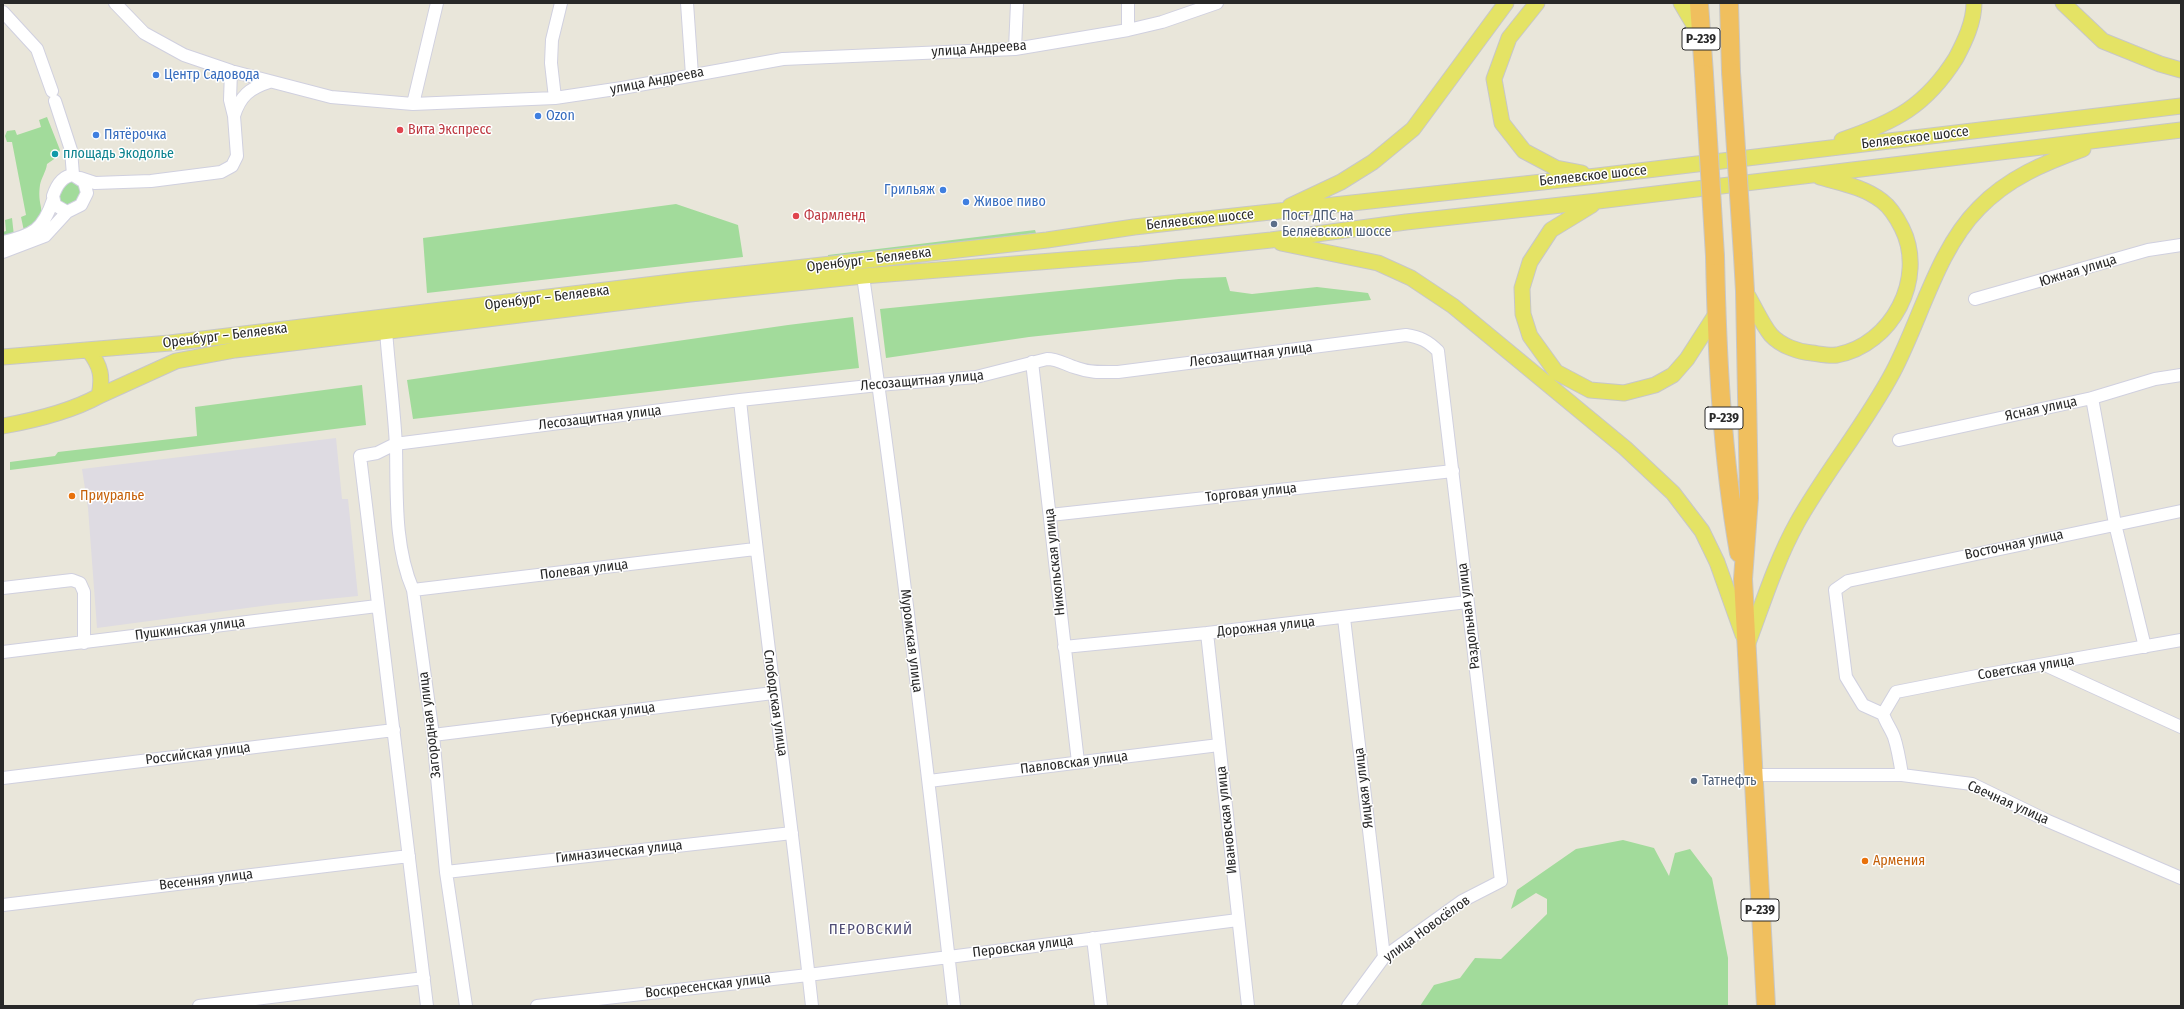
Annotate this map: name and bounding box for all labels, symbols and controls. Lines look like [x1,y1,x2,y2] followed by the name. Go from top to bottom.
[1682,28,1720,50] road number: Р-239
[931,37,1027,61] street label: улица Андреева
[609,64,705,98] street label: улица Андреева
[164,67,260,83] place label: Центр Садовода
[151,70,161,80] marker: Центр Садовода
[546,108,575,124] place label: Ozon
[533,111,543,121] marker: Ozon
[408,122,491,138] place label: Вита Экспресс
[1860,123,1970,153] street label: Беляевское шоссе
[395,125,405,135] marker: Вита Экспресс
[104,127,167,143] place label: Пятёрочка
[91,130,101,140] marker: Пятёрочка
[63,146,174,162] place label: площадь Экодолье
[50,149,60,159] marker: площадь Экодолье
[1538,162,1648,190] street label: Беляевское шоссе
[884,182,935,198] place label: Грильяж
[938,185,948,195] marker: Грильяж
[974,194,1046,210] place label: Живое пиво
[961,197,971,207] marker: Живое пиво
[1145,206,1255,234] street label: Беляевское шоссе
[804,208,866,224] place label: Фармленд
[1282,208,1392,240] place label: Пост ДПС на Беляевском шоссе
[791,211,801,221] marker: Фармленд
[1269,219,1279,229] marker: Пост ДПС на Беляевском шоссе
[806,244,932,276] street label: Оренбург – Беляевка
[2037,251,2119,291] street label: Южная улица
[484,282,610,314] street label: Оренбург – Беляевка
[162,320,288,352] street label: Оренбург – Беляевка
[1189,339,1313,371] street label: Лесозащитная улица
[860,367,984,395] street label: Лесозащитная улица
[2003,393,2079,425] street label: Ясная улица
[538,402,662,434] street label: Лесозащитная улица
[1705,407,1743,429] road number: Р-239
[1204,480,1298,506] street label: Торговая улица
[80,488,144,504] place label: Приуралье
[67,491,77,501] marker: Приуралье
[1041,507,1069,617] street label: Никольская улица
[1963,526,2065,564] street label: Восточная улица
[539,556,629,584] street label: Полевая улица
[1454,562,1484,670] street label: Раздольная улица
[896,588,926,694] street label: Муромская улица
[134,614,246,644] street label: Пушкинская улица
[1216,614,1316,640] street label: Дорожная улица
[759,649,791,757] street label: Слободская улица
[1976,652,2076,684] street label: Советская улица
[415,671,445,779] street label: Загородная улица
[550,699,656,729] street label: Губернская улица
[145,739,251,769] street label: Российская улица
[1351,747,1377,829] street label: Яицкая улица
[1019,748,1129,778] street label: Павловская улица
[1213,765,1241,875] street label: Ивановская улица
[1702,773,1757,789] place label: Татнефть
[1689,776,1699,786] marker: Татнефть
[1965,778,2051,828] street label: Свечная улица
[555,837,683,867] street label: Гимназическая улица
[1873,853,1925,869] place label: Армения
[1860,856,1870,866] marker: Армения
[158,866,254,894] street label: Весенняя улица
[1381,892,1473,966] street label: улица Новосёлов
[1741,899,1779,921] road number: Р-239
[829,921,913,939] district label: ПЕРОВСКИЙ
[972,932,1074,962] street label: Перовская улица
[644,970,772,1002] street label: Воскресенская улица

